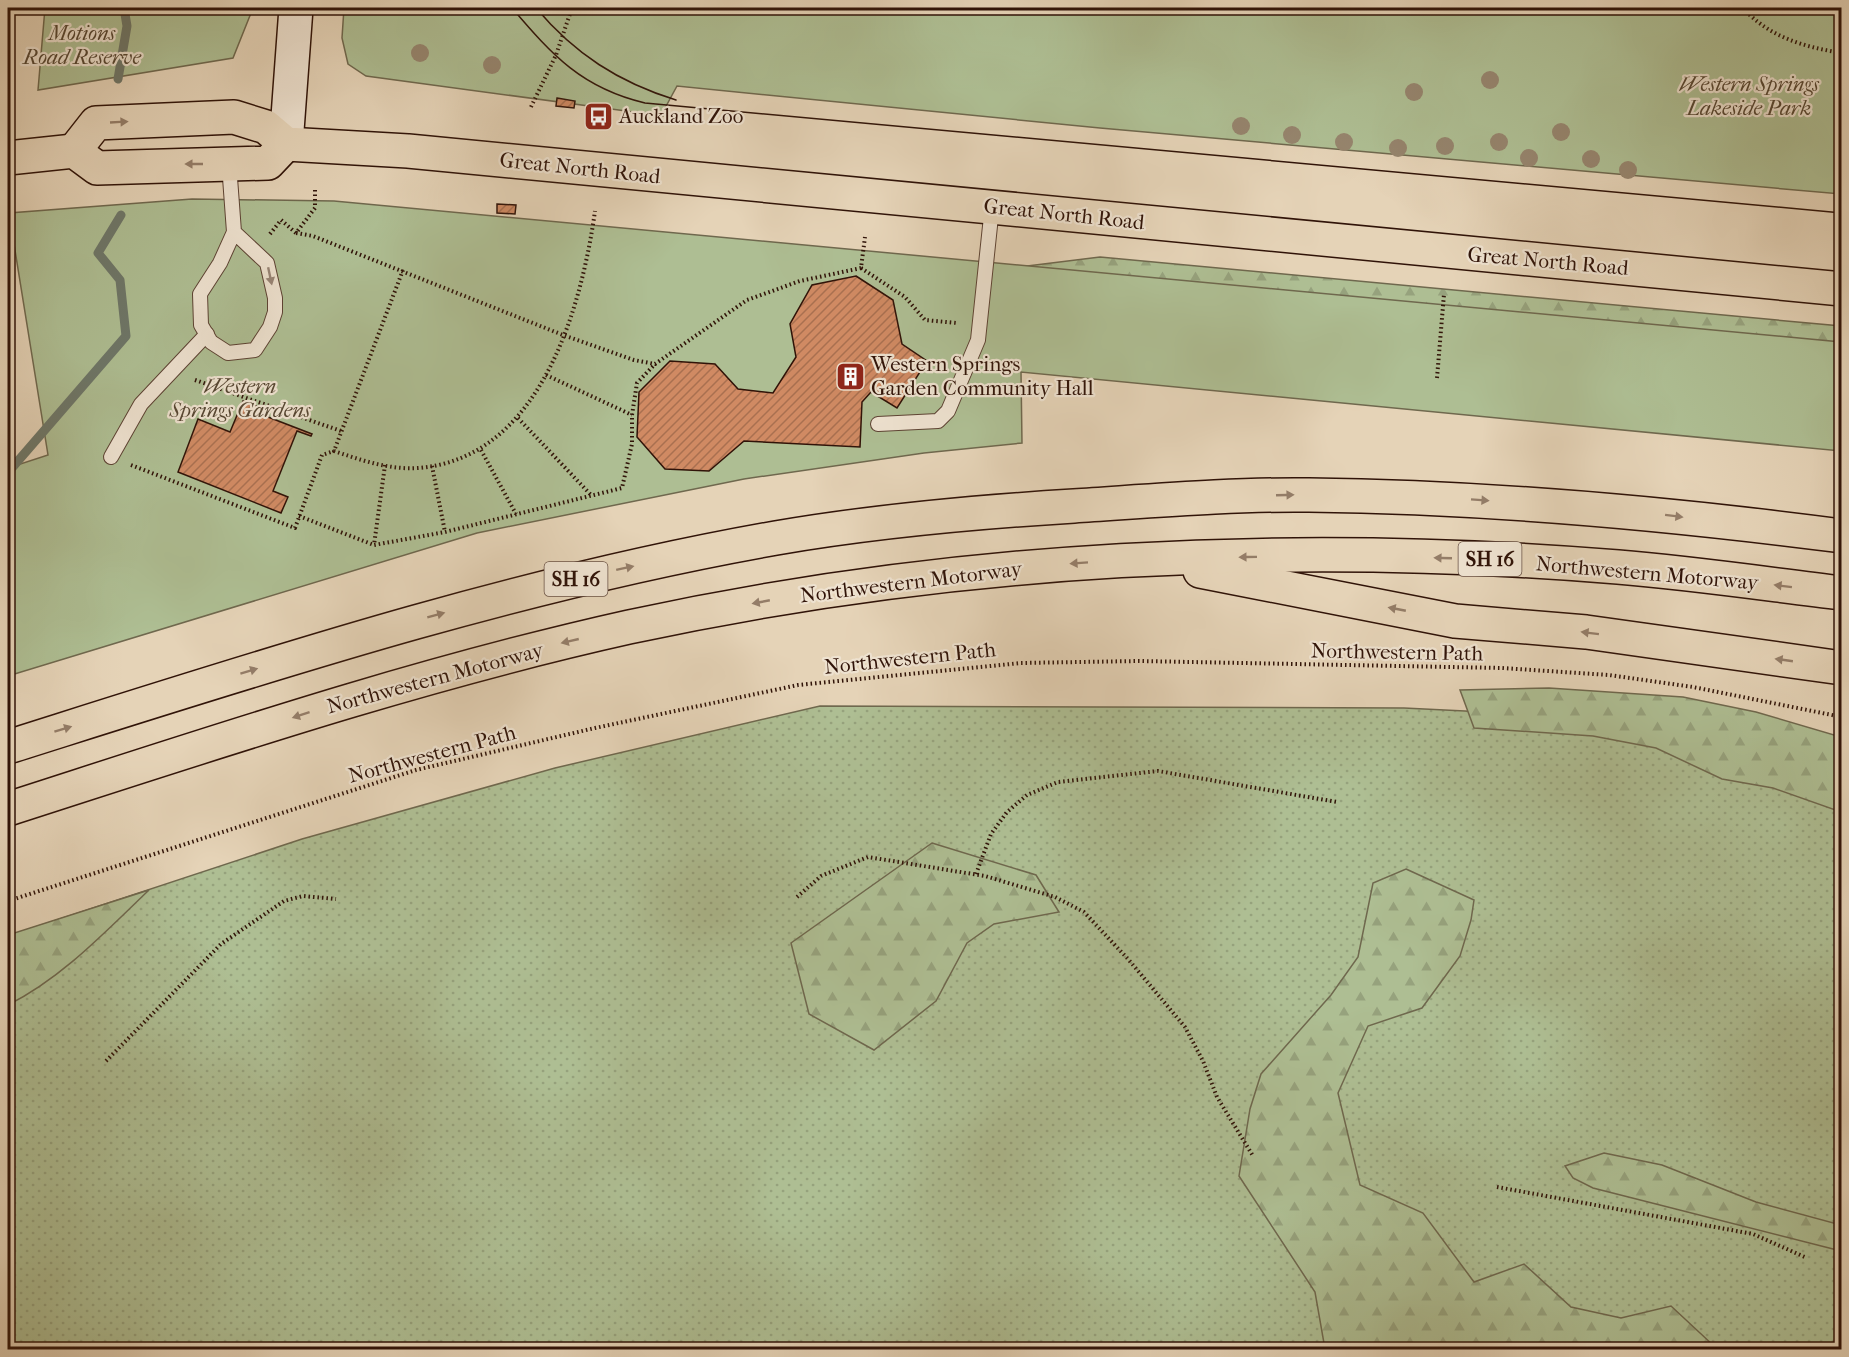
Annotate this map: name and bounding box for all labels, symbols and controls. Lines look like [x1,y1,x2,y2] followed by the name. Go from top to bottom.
[21,21,141,69] park label: Motions Road Reserve
[1679,72,1820,120] park label: Western Springs Lakeside Park
[582,100,614,132] bus stop icon: Auckland Zoo
[618,104,743,128] place label: Auckland Zoo
[109,117,128,126] one-way arrow
[498,148,662,188] street label: Great North Road
[184,159,203,169] one-way arrow
[982,194,1146,234] street label: Great North Road
[1467,242,1630,280] street label: Great North Road
[266,266,275,285] one-way arrow
[870,352,1094,400] place label: Western Springs Garden Community Hall
[834,360,866,392] building icon: Western Springs Garden Community Hall
[169,374,311,422] park label: Western Springs Gardens
[1275,491,1294,500] one-way arrow
[1470,496,1489,505] one-way arrow
[1665,511,1684,521] one-way arrow
[1458,542,1522,576] road number: SH 16
[1535,551,1760,595] street label: Northwestern Motorway
[1238,552,1257,561] one-way arrow
[1433,553,1452,562] one-way arrow
[799,556,1024,608] street label: Northwestern Motorway
[1070,559,1089,568] one-way arrow
[544,562,608,596] road number: SH 16
[616,563,635,572] one-way arrow
[1774,581,1793,591] one-way arrow
[751,598,770,607] one-way arrow
[1387,604,1406,613] one-way arrow
[427,610,445,619] one-way arrow
[1581,628,1600,637] one-way arrow
[324,637,547,718] street label: Northwestern Motorway
[561,637,579,647] one-way arrow
[823,637,997,679] street label: Northwestern Path
[1311,638,1484,666] street label: Northwestern Path
[1774,655,1793,664] one-way arrow
[240,666,258,675] one-way arrow
[292,711,310,720] one-way arrow
[346,720,519,788] street label: Northwestern Path
[54,724,72,733] one-way arrow

